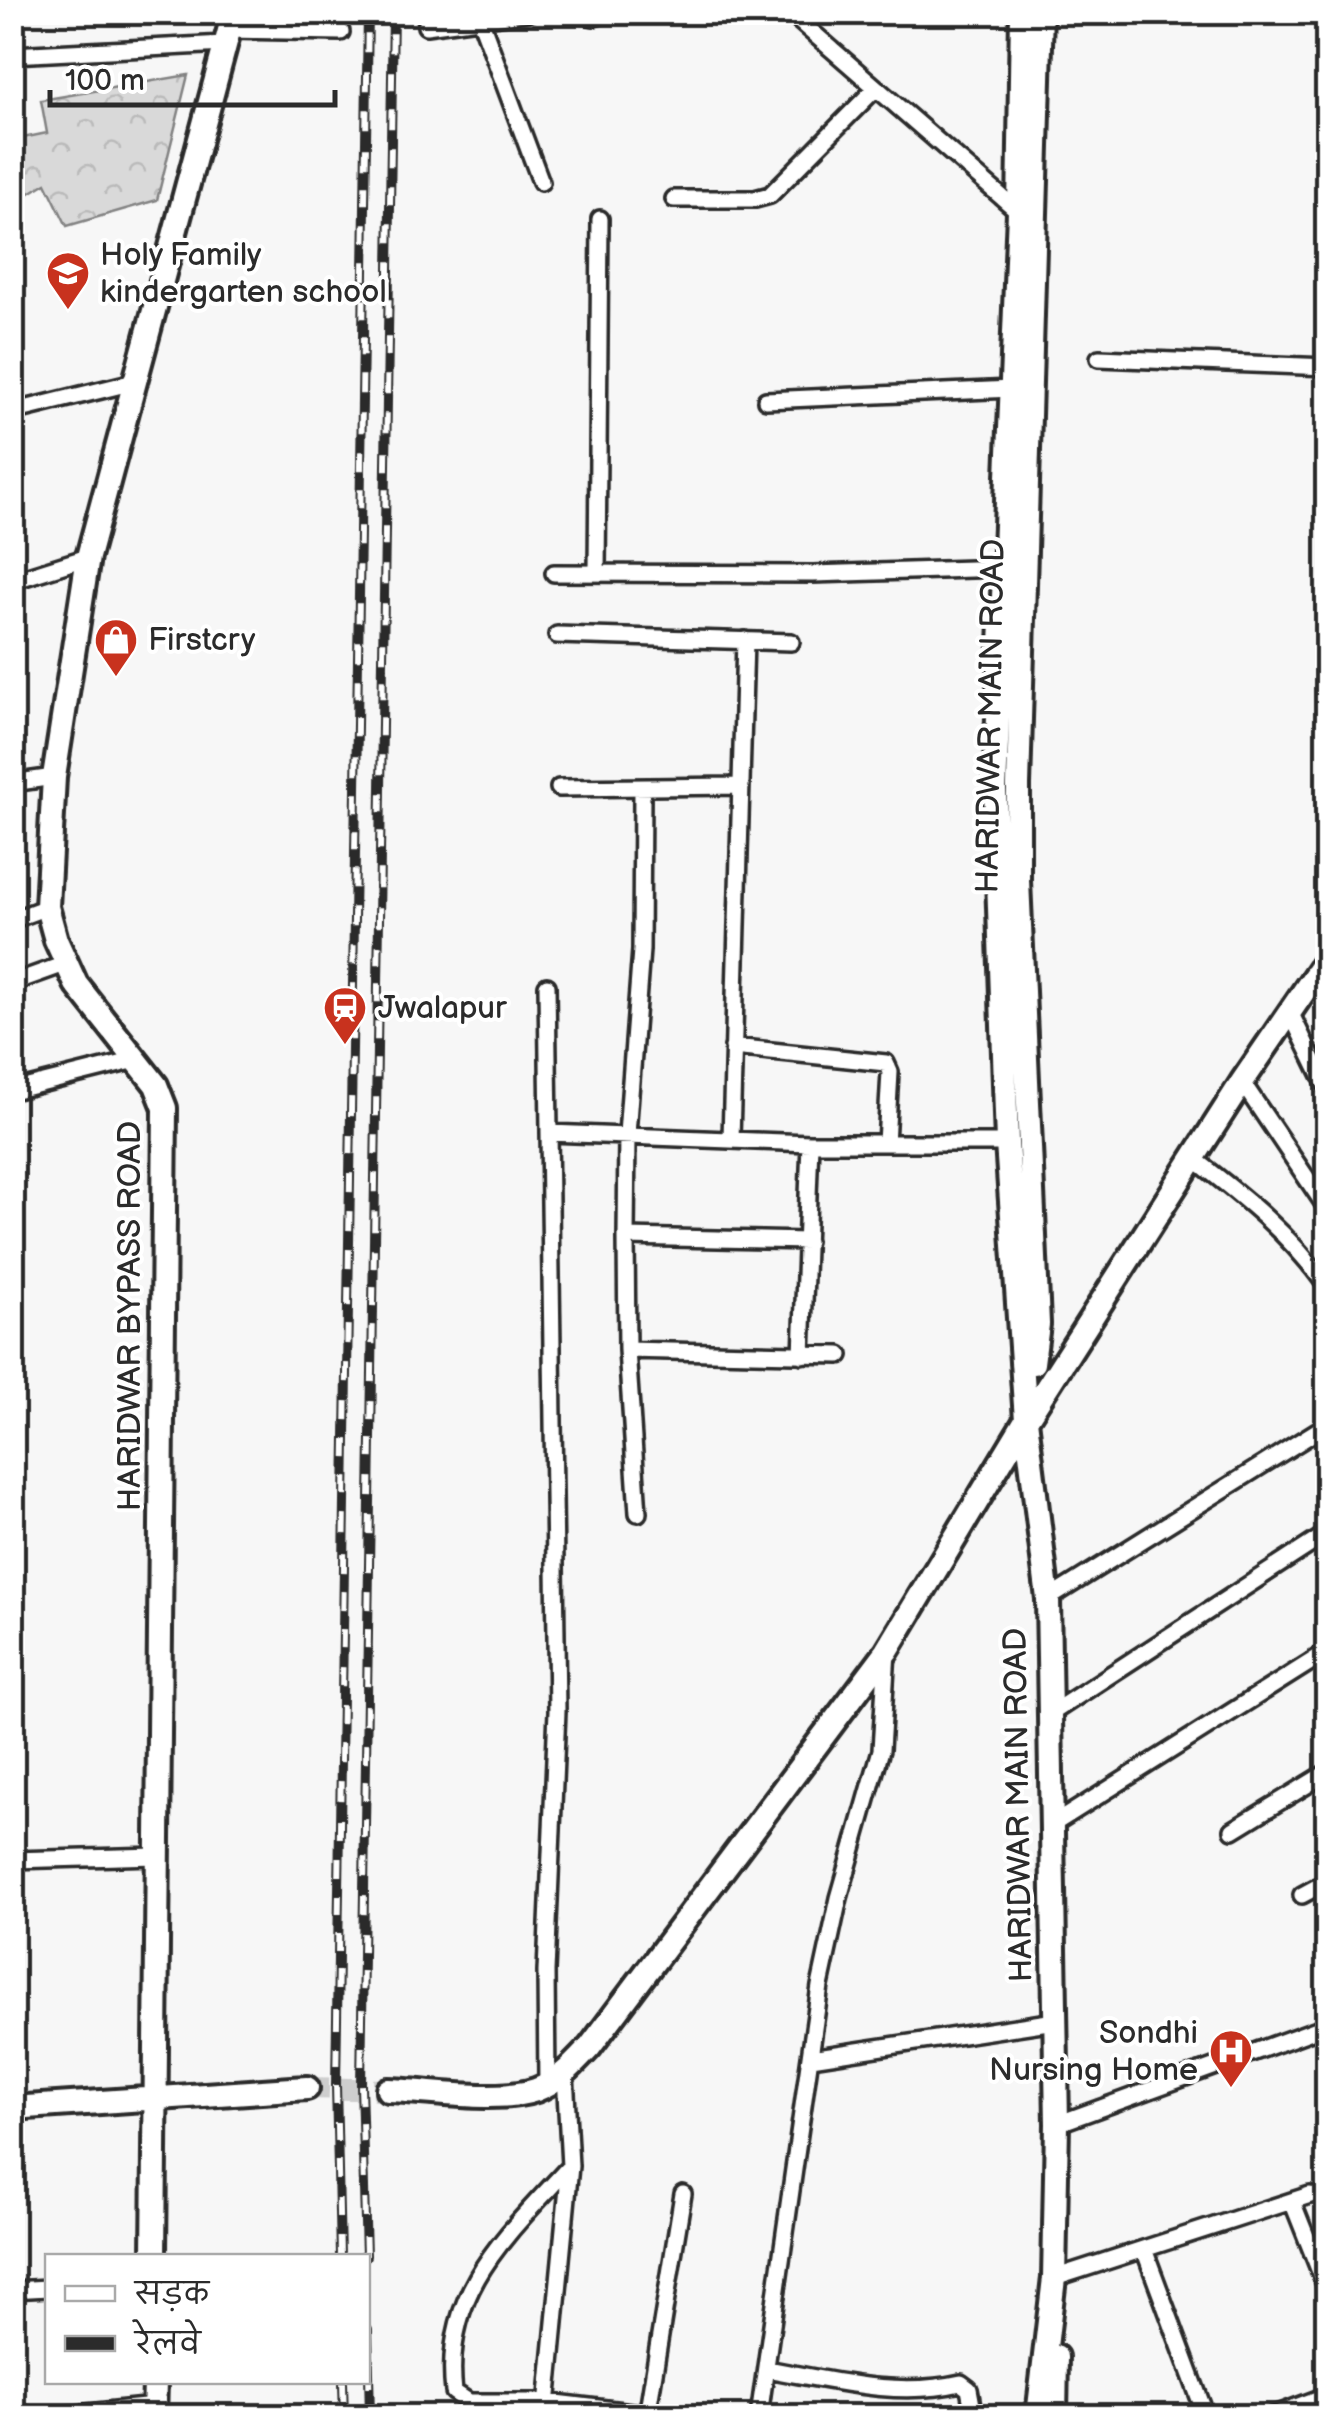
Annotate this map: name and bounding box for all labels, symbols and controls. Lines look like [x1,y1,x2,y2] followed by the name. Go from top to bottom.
[50,45,335,107] scale bar
[65,63,145,99] text: 100 m
[100,236,387,312] place label: Holy Family kindergarten school
[45,250,91,311] school or university icon: Holy Family kindergarten school
[968,538,1014,894] street label: HARIDWAR MAIN ROAD
[93,617,139,678] shop icon: Firstcry
[148,621,256,660] place label: Firstcry
[322,985,368,1046] station icon: Jwalapur
[378,989,507,1028] place label: Jwalapur
[111,1121,150,1511] street label: HARIDWAR BYPASS ROAD
[996,1627,1042,1983] street label: HARIDWAR MAIN ROAD
[989,2014,1198,2090] place label: Sondhi Nursing Home
[1208,2028,1254,2089] hospital icon: Sondhi Nursing Home
[45,2254,370,2384] legend
[133,2277,211,2313] text: सड़क
[132,2319,203,2363] text: रेलवे

